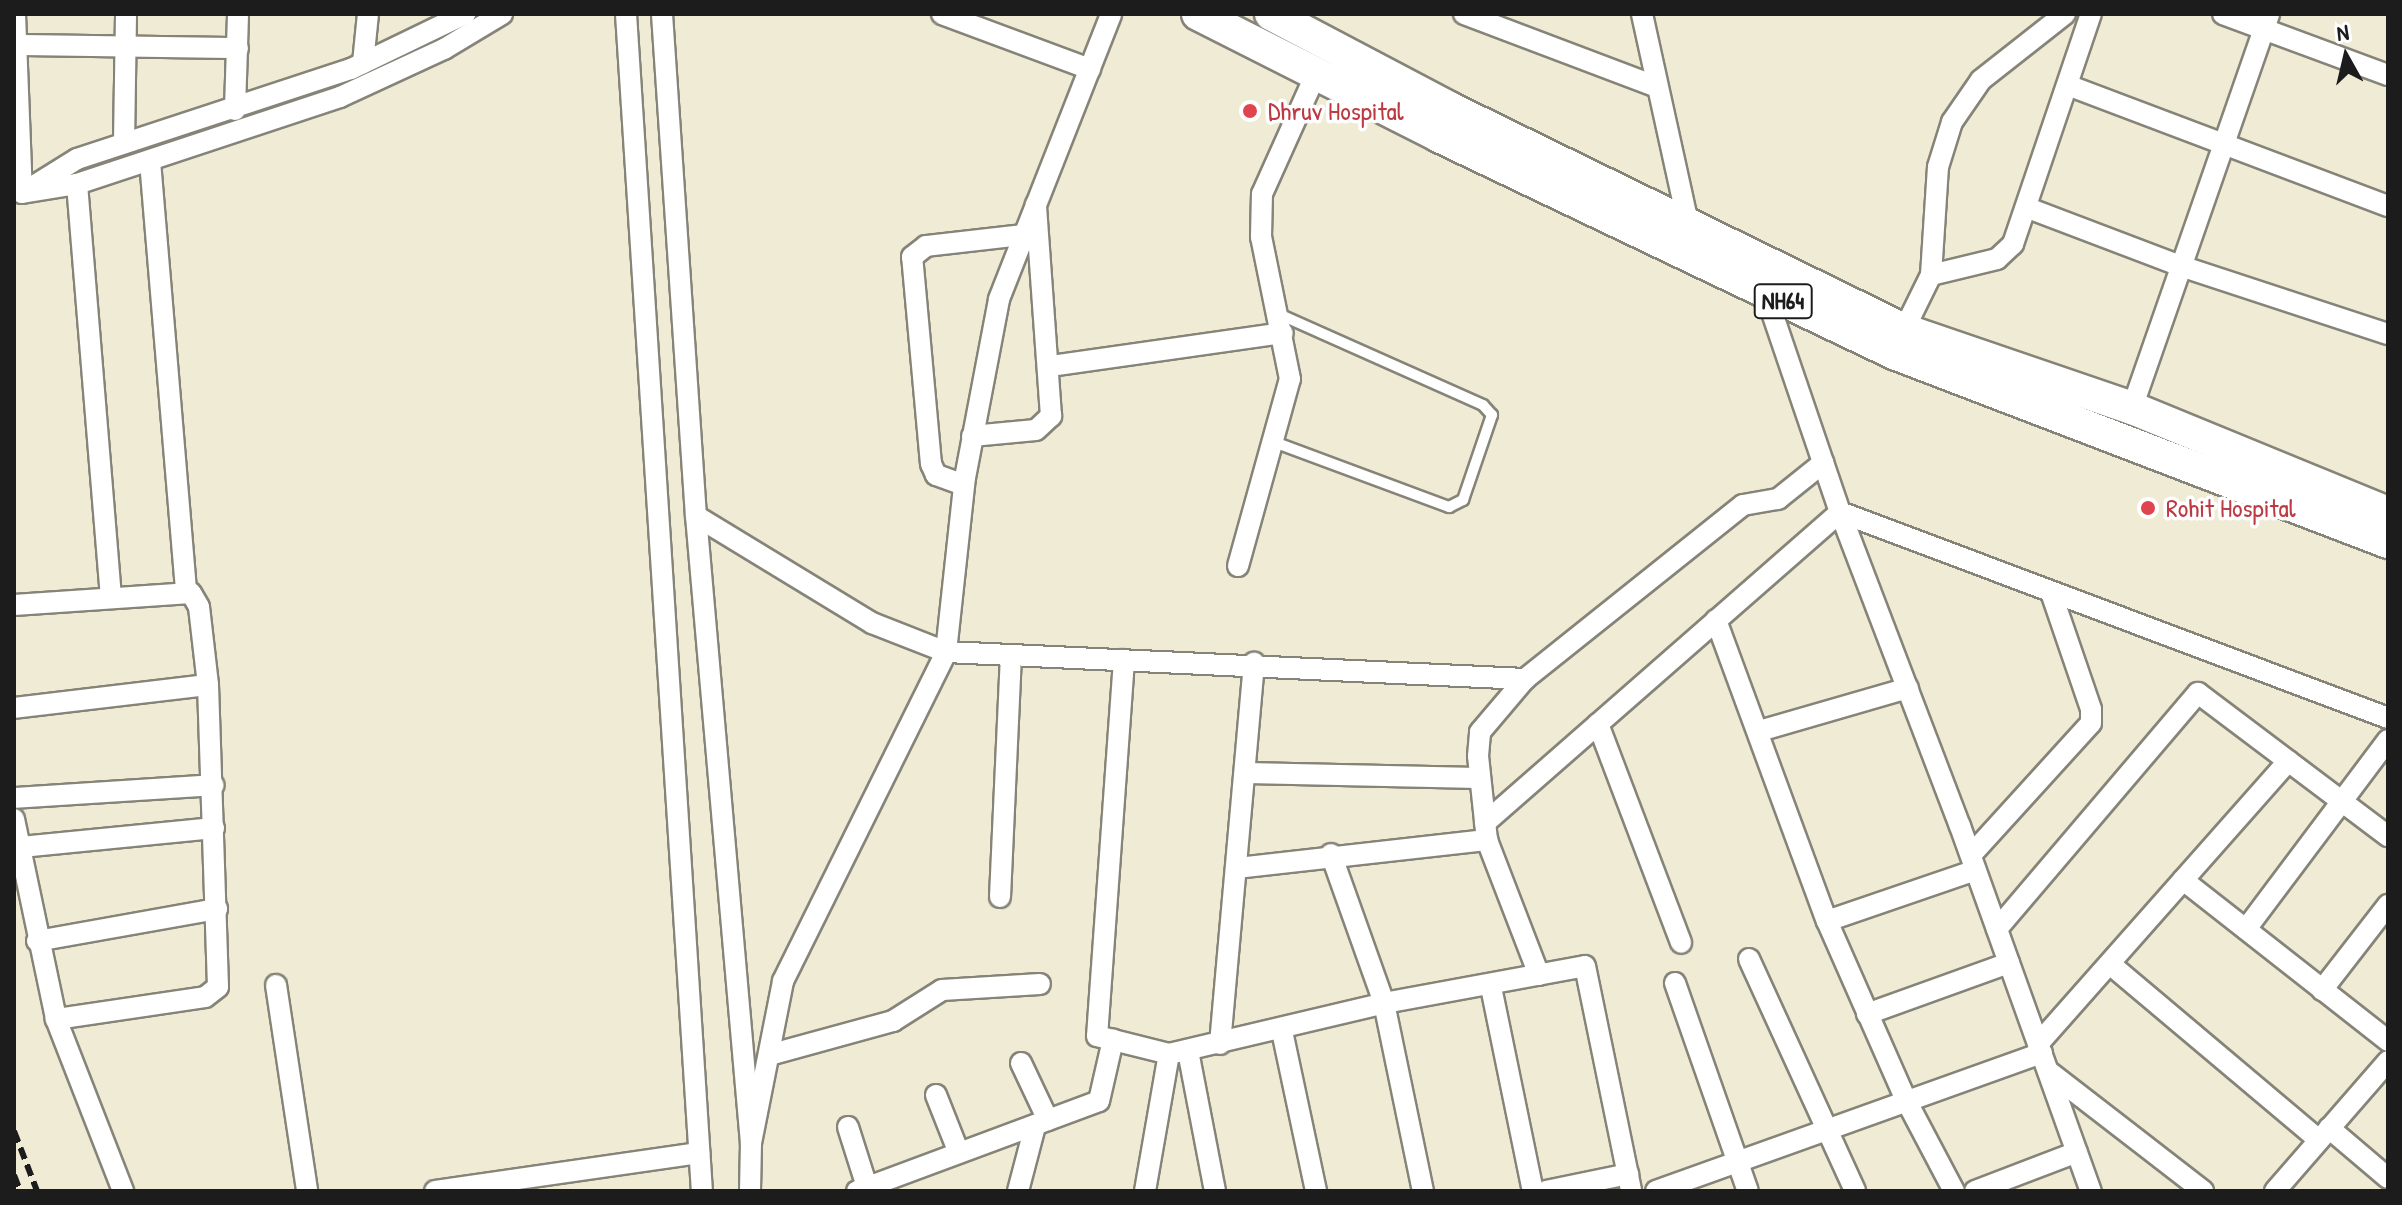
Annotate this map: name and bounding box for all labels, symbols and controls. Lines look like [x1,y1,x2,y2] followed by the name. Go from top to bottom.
[2306,16,2386,96] north arrow
[2335,17,2351,48] text: N
[1268,95,1404,127] place label: Dhruv Hospital
[1239,100,1261,122] marker: Dhruv Hospital
[1753,281,1813,321] road number: NH64
[2166,492,2296,524] place label: Rohit Hospital
[2137,497,2159,519] marker: Rohit Hospital

